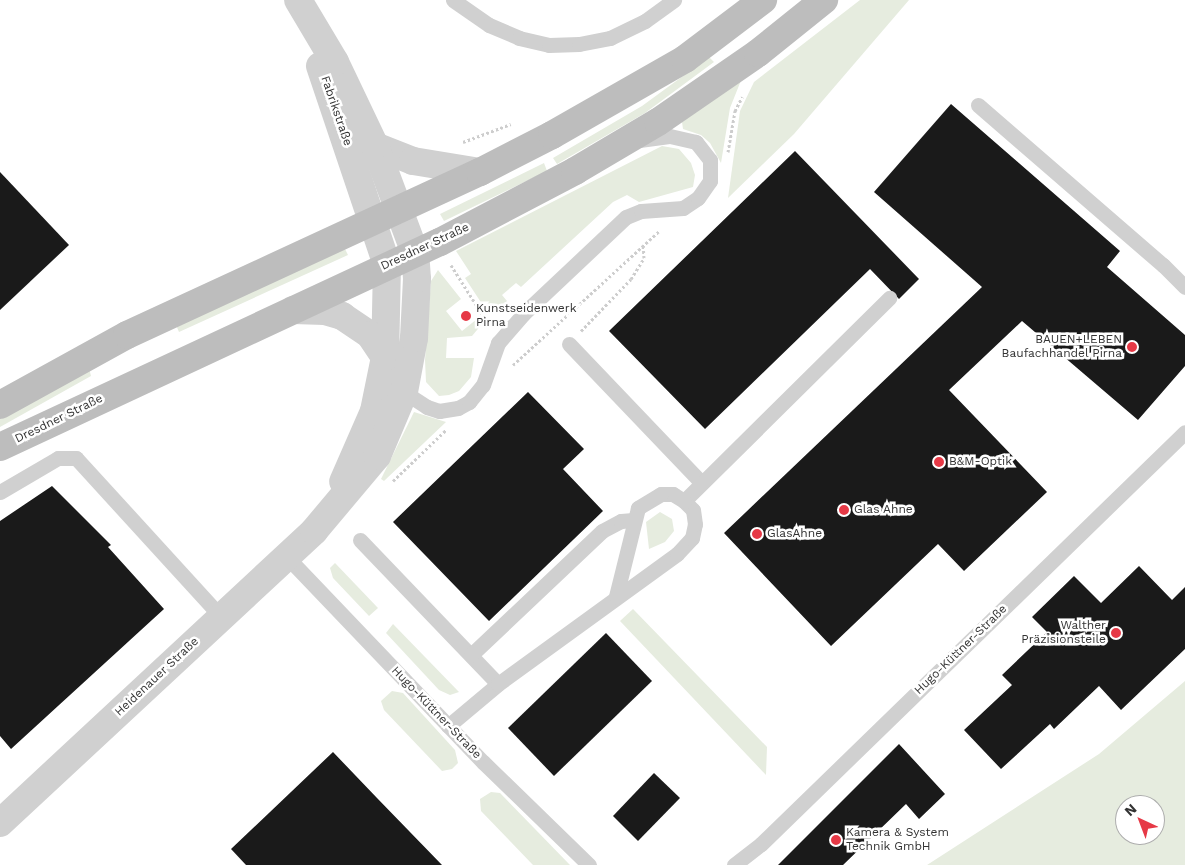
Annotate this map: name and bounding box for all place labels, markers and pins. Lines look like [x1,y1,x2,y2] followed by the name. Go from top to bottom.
[476,302,576,330] place label: Kunstseidenwerk Pirna
[460,310,472,322] marker: Kunstseidenwerk Pirna
[1001,333,1122,361] place label: BAUEN+LEBEN Baufachhandel Pirna
[1126,341,1138,353] marker: BAUEN+LEBEN Baufachhandel Pirna
[949,455,1012,469] place label: B&M-Optik
[933,456,945,468] marker: B&M-Optik
[854,503,913,517] place label: Glas Ahne
[838,504,850,516] marker: Glas Ahne
[767,527,822,541] place label: GlasAhne
[751,528,763,540] marker: GlasAhne
[1021,619,1106,647] place label: Walther Präzisionsteile
[1110,627,1122,639] marker: Walther Präzisionsteile
[846,826,949,854] place label: Kamera & System Technik GmbH
[830,834,842,846] marker: Kamera & System Technik GmbH

